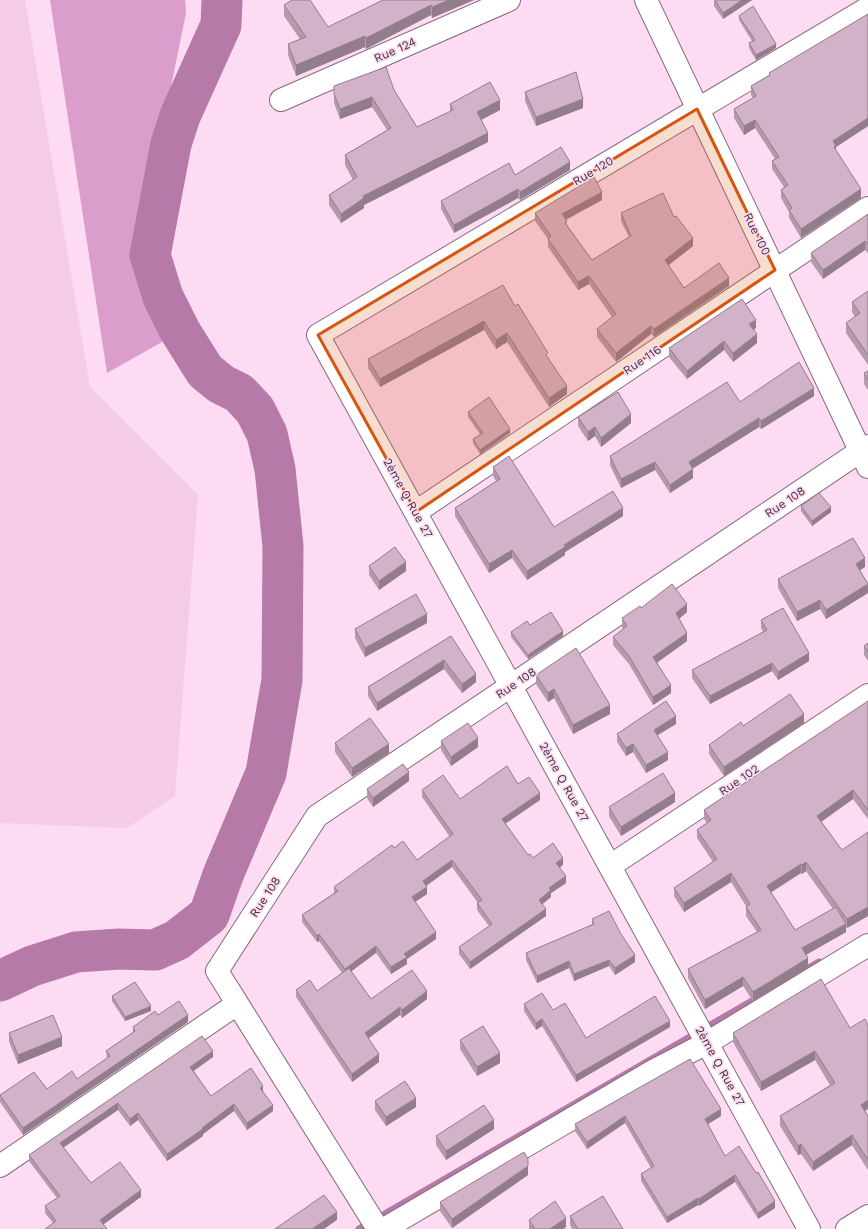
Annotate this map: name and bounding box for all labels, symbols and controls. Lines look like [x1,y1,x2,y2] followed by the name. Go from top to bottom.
[372,35,418,65] street label: Rue 124
[570,153,616,189] street label: Rue 120
[741,210,773,258] street label: Rue 100
[620,342,664,378] street label: Rue 116
[380,456,436,541] street label: 2ème Q Rue 27
[762,483,808,521] street label: Rue 108
[493,664,539,702] street label: Rue 108
[536,740,592,825] street label: 2ème Q Rue 27
[716,762,762,798] street label: Rue 102
[247,874,283,920] street label: Rue 108
[692,1024,748,1109] street label: 2ème Q Rue 27

